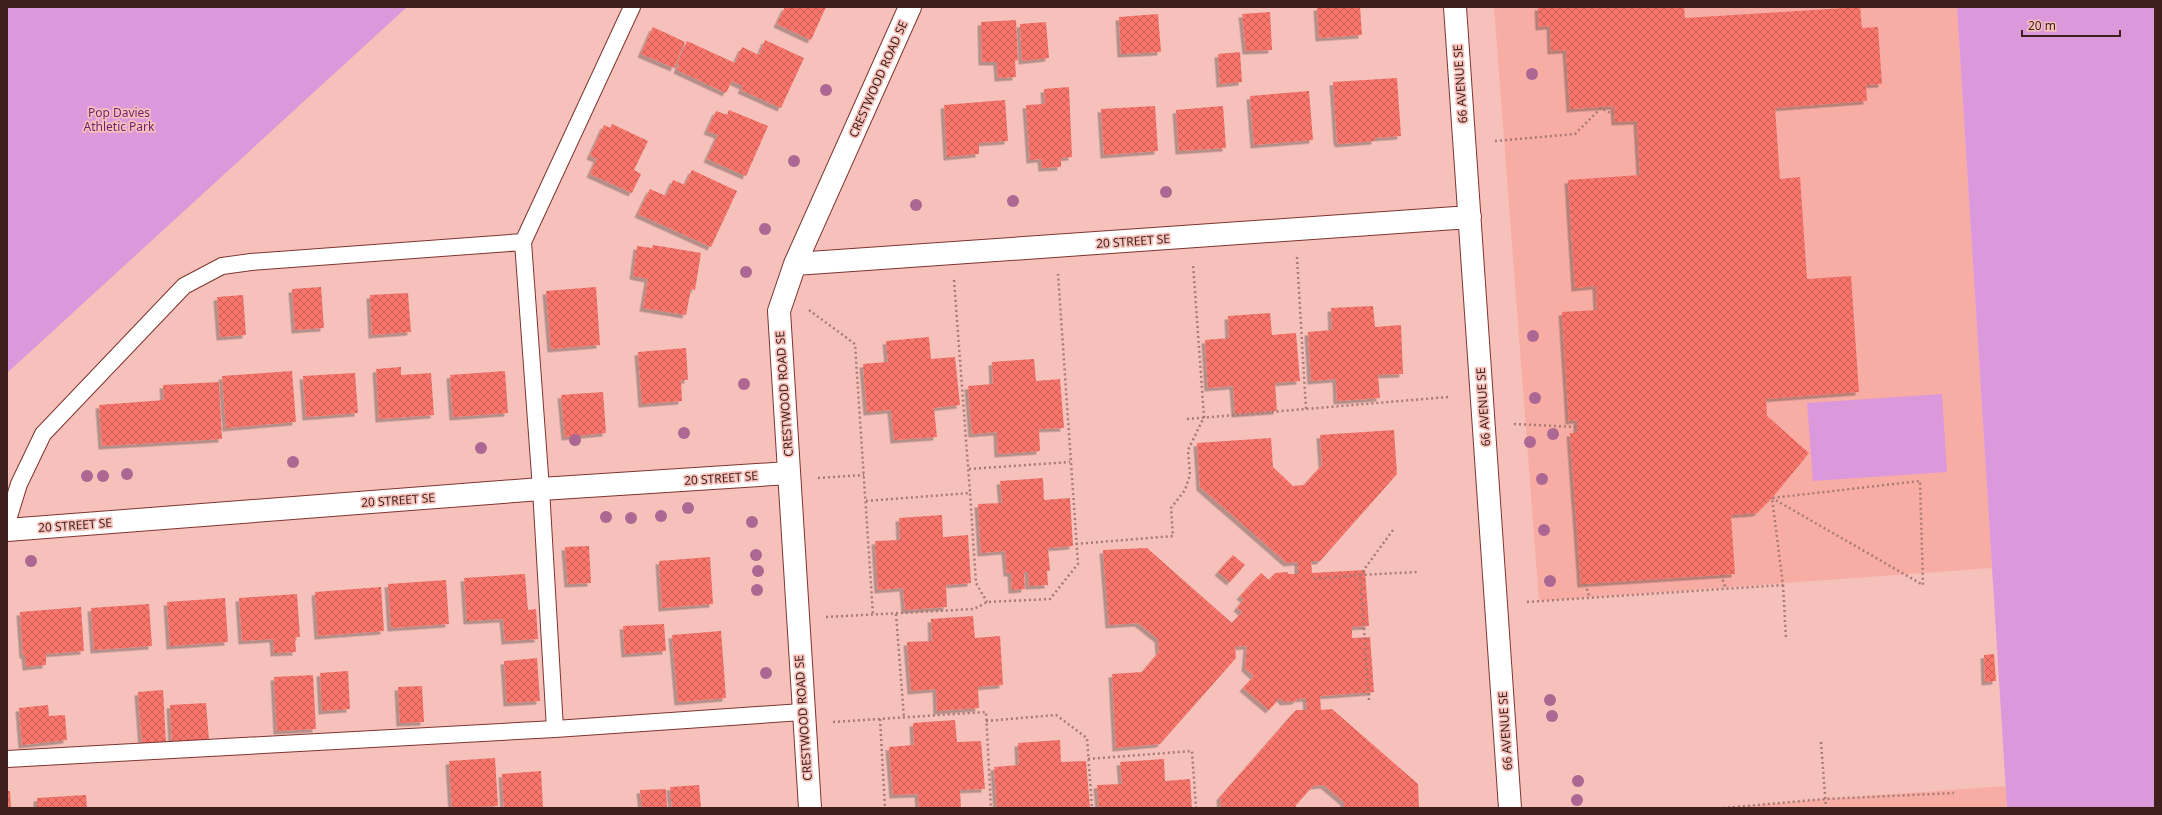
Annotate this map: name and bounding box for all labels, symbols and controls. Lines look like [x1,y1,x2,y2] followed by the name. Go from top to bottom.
[2022,12,2120,38] scale bar
[2028,17,2056,34] text: 20 m
[845,18,911,140] street label: CRESTWOOD ROAD SE
[1449,44,1471,124] street label: 66 AVENUE SE
[84,104,155,135] park label: Pop Davies Athletic Park
[1096,230,1170,252] street label: 20 STREET SE
[771,331,797,457] street label: CRESTWOOD ROAD SE
[1472,367,1494,447] street label: 66 AVENUE SE
[684,467,758,489] street label: 20 STREET SE
[361,489,435,511] street label: 20 STREET SE
[38,514,112,536] street label: 20 STREET SE
[790,655,816,781] street label: CRESTWOOD ROAD SE
[1494,691,1516,771] street label: 66 AVENUE SE

